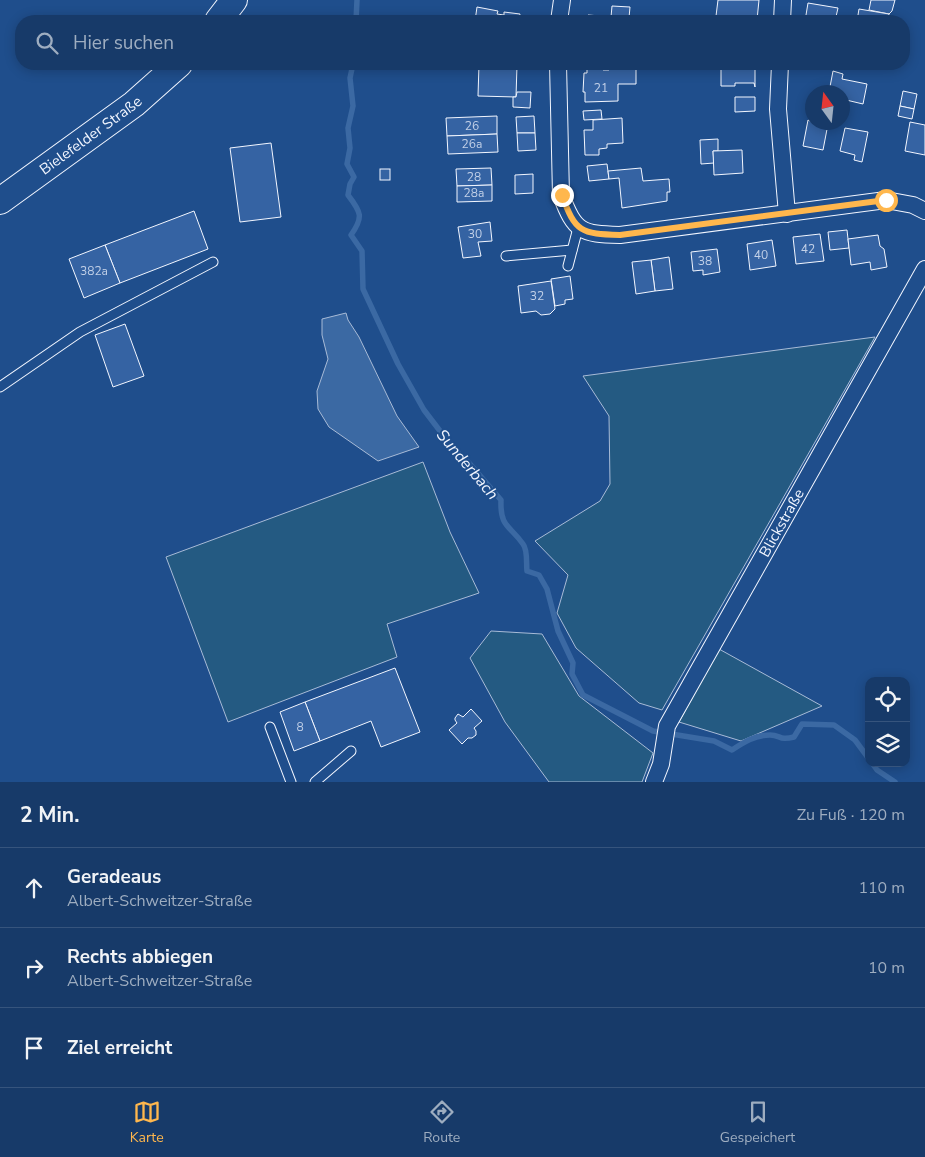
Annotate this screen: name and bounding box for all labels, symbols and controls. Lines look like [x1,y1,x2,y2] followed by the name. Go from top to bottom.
[15,15,910,70] search box
[33,29,61,57] icon: search
[73,30,174,56] text: Hier suchen
[594,80,608,96] house number: 21
[805,85,850,130] north arrow
[35,91,146,179] street label: Bielefelder Straße
[465,118,479,134] house number: 26
[462,136,482,152] house number: 26a
[467,169,481,185] house number: 28
[551,184,574,207] route end
[464,185,484,201] house number: 28a
[875,189,898,212] route start
[468,226,482,242] house number: 30
[801,241,815,257] house number: 42
[754,247,768,263] house number: 40
[698,253,712,269] house number: 38
[80,263,108,279] house number: 382a
[530,288,544,304] house number: 32
[431,425,503,505] water label: Sunderbach
[754,485,809,561] street label: Blickstraße
[865,677,910,767] map controls
[865,677,910,722] button: locate
[296,719,304,735] house number: 8
[865,722,910,767] button: layers
[20,801,79,829] text: 2 Min.
[797,804,905,826] text: Zu Fuß · 120 m
[67,864,161,890] text: Geradeaus
[20,874,48,902] icon: ahead
[858,877,905,899] text: 110 m
[67,890,252,912] text: Albert-Schweitzer-Straße
[67,944,213,970] text: Rechts abbiegen
[20,954,48,982] icon: right
[868,957,905,979] text: 10 m
[67,970,252,992] text: Albert-Schweitzer-Straße
[20,1034,48,1062] icon: arrive
[67,1035,172,1061] text: Ziel erreicht
[130,1098,164,1147] tab: Karte
[423,1098,460,1147] tab: Route
[720,1098,795,1147] tab: Gespeichert

